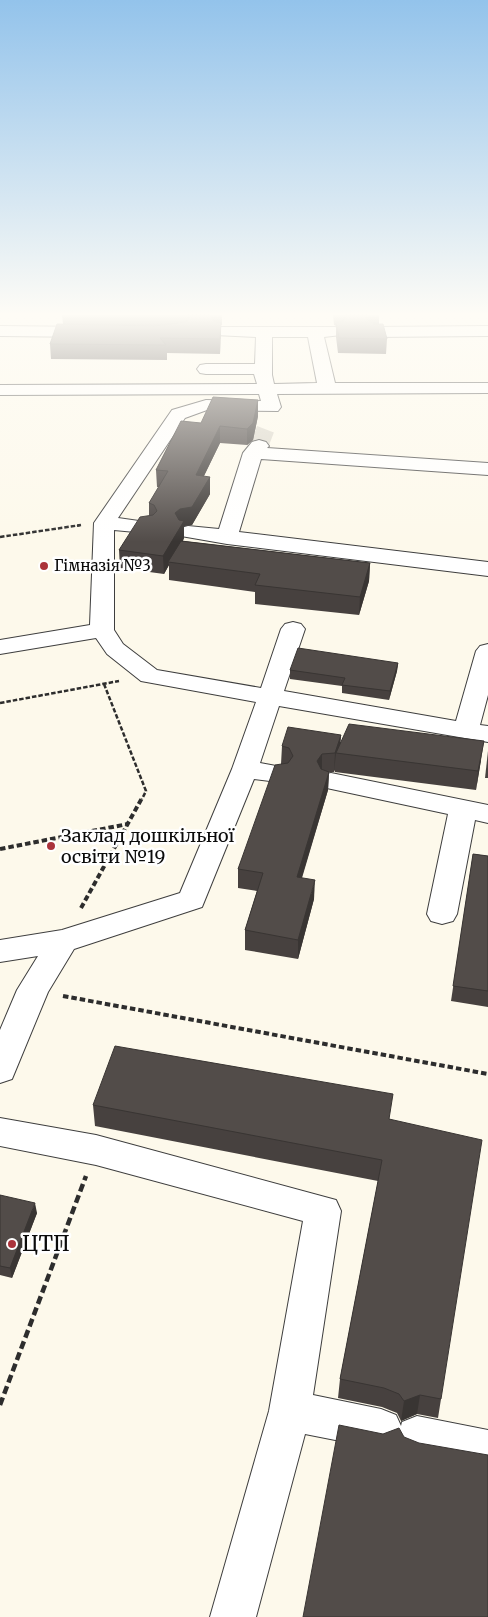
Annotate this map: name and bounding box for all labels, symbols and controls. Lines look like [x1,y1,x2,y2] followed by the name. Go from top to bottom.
[54,556,151,575] place label: Гімназія №3
[38,560,50,572] marker: Гімназія №3
[61,824,235,868] place label: Заклад дошкільної освіти №19
[45,840,57,852] marker: Заклад дошкільної освіти №19
[22,1230,70,1257] place label: ЦТП
[6,1238,18,1250] marker: ЦТП

